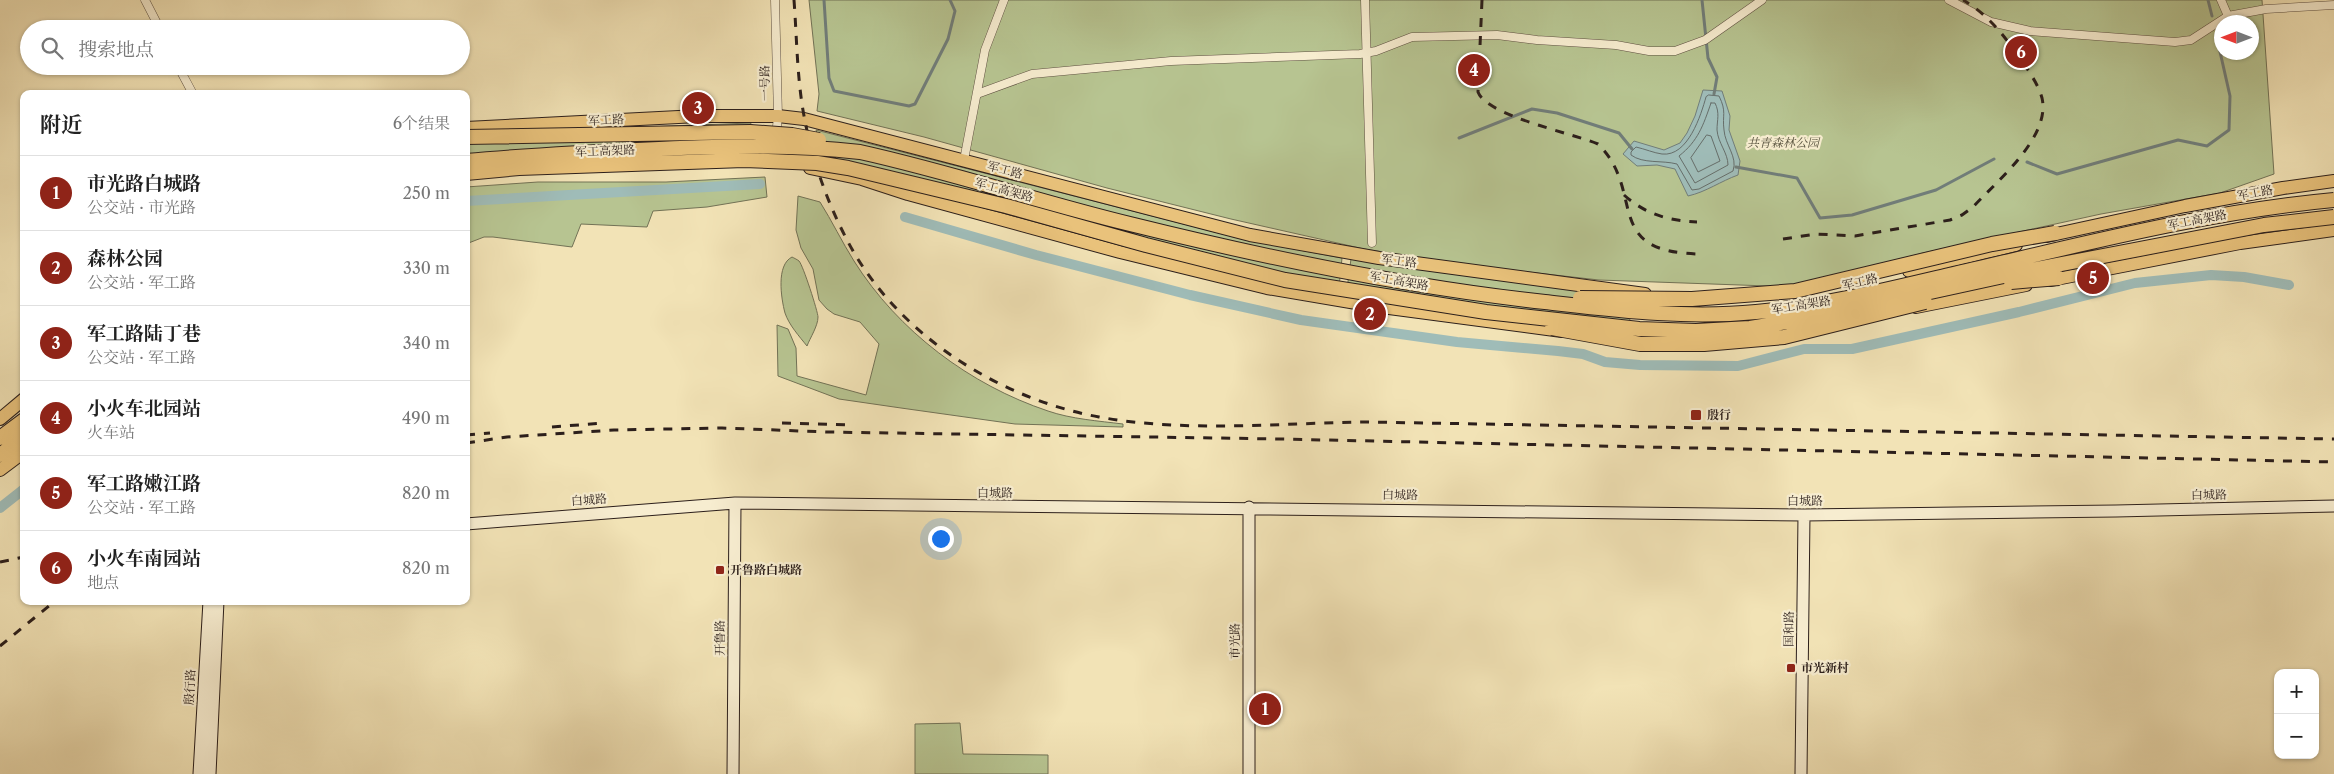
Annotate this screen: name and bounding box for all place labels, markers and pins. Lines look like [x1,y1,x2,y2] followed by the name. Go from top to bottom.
[2005,33,2037,71] pin: 6
[1458,51,1490,89] pin: 4
[682,89,714,127] pin: 3
[2077,259,2109,297] pin: 5
[1354,295,1386,333] pin: 2
[1707,407,1731,422] place label: 殷行
[1689,408,1703,422] marker: 殷行
[730,562,802,577] place label: 开鲁路白城路
[714,564,726,576] marker: 开鲁路白城路
[1801,660,1849,675] place label: 市光新村
[1785,662,1797,674] marker: 市光新村
[1249,690,1281,728] pin: 1

